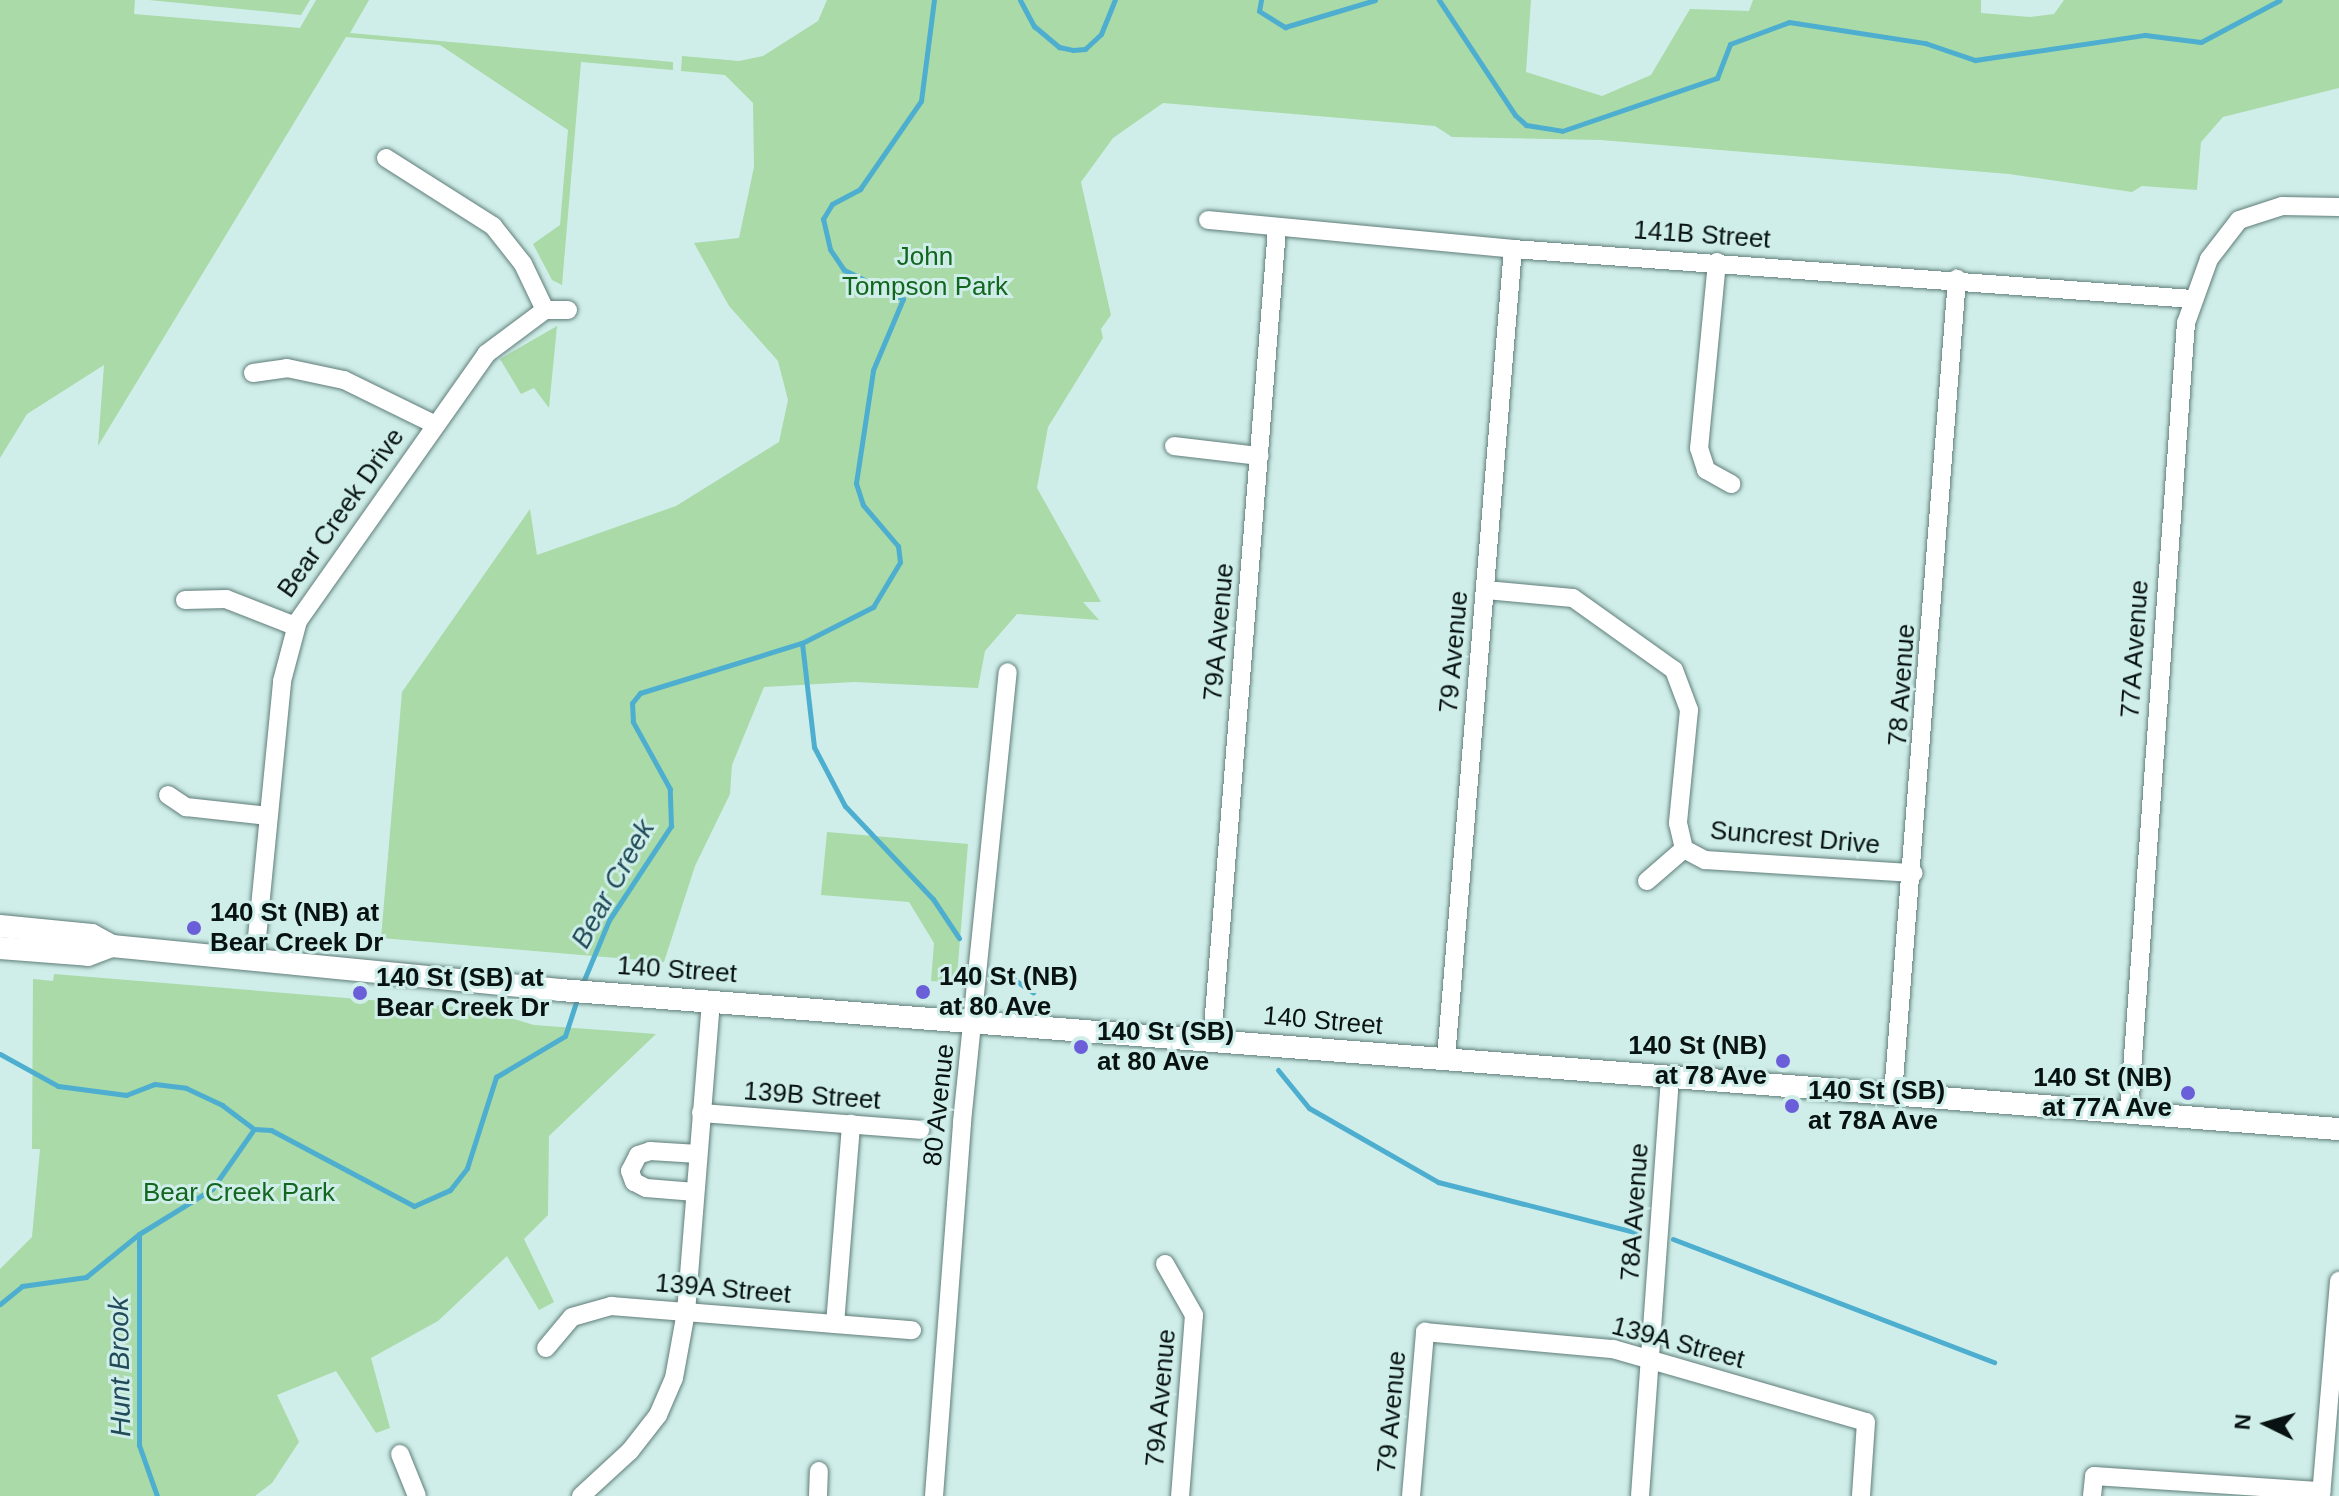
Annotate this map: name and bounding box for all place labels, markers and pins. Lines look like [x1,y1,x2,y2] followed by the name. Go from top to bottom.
[210,897,383,958] place label: 140 St (NB) at Bear Creek Dr
[185,919,203,937] marker: 140 St (NB) at Bear Creek Dr
[939,961,1078,1022] place label: 140 St (NB) at 80 Ave
[376,962,549,1024] place label: 140 St (SB) at Bear Creek Dr
[914,983,932,1001] marker: 140 St (NB) at 80 Ave
[351,984,369,1002] marker: 140 St (SB) at Bear Creek Dr
[1097,1016,1234,1078] place label: 140 St (SB) at 80 Ave
[1628,1030,1767,1092] place label: 140 St (NB) at 78 Ave
[1072,1038,1090,1056] marker: 140 St (SB) at 80 Ave
[1774,1052,1792,1070] marker: 140 St (NB) at 78 Ave
[2033,1062,2172,1124] place label: 140 St (NB) at 77A Ave
[1808,1075,1945,1136] place label: 140 St (SB) at 78A Ave
[2179,1084,2197,1102] marker: 140 St (NB) at 77A Ave
[1783,1097,1801,1115] marker: 140 St (SB) at 78A Ave

